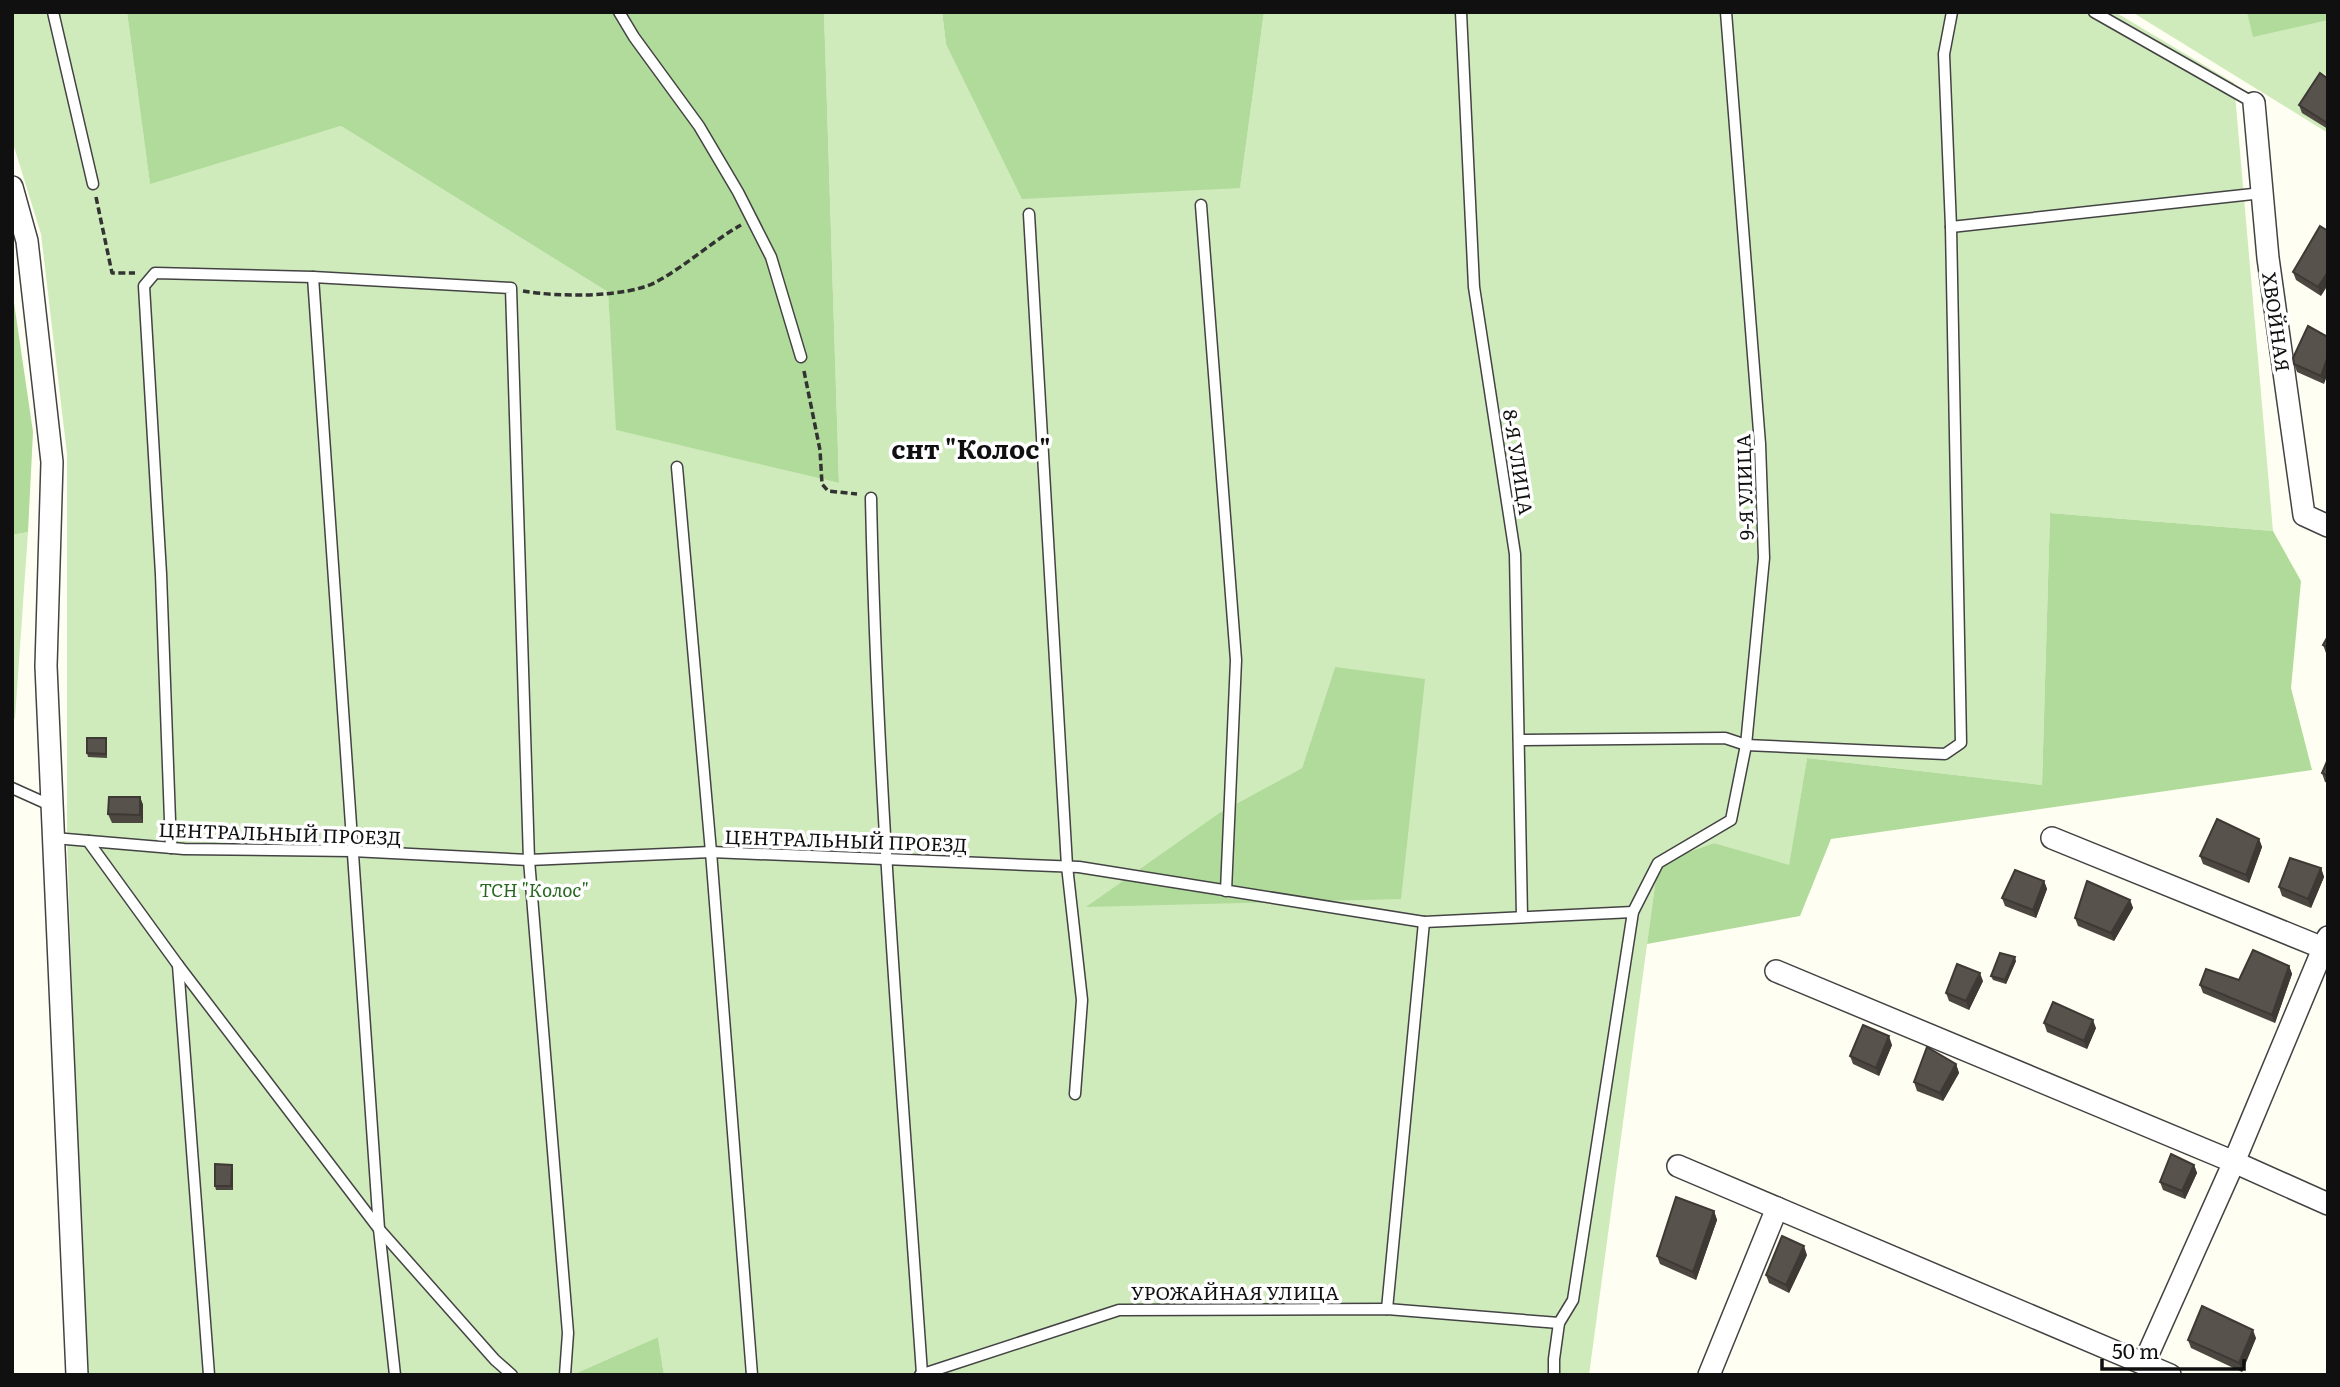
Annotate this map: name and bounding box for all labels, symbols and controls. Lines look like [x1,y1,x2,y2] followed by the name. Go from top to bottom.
[2256,271,2298,373] street label: ХВОЙНАЯ
[1497,407,1541,517] street label: 8-Я УЛИЦА
[891,428,1051,467] district label: снт "Колос"
[1728,434,1760,540] street label: 9-Я УЛИЦА
[158,815,402,851] street label: ЦЕНТРАЛЬНЫЙ ПРОЕЗД
[724,822,968,858] street label: ЦЕНТРАЛЬНЫЙ ПРОЕЗД
[479,875,589,903] park label: ТСН "Колос"
[1131,1278,1339,1306] street label: УРОЖАЙНАЯ УЛИЦА
[2102,1328,2244,1372] scale bar
[2112,1334,2159,1365] text: 50 m

